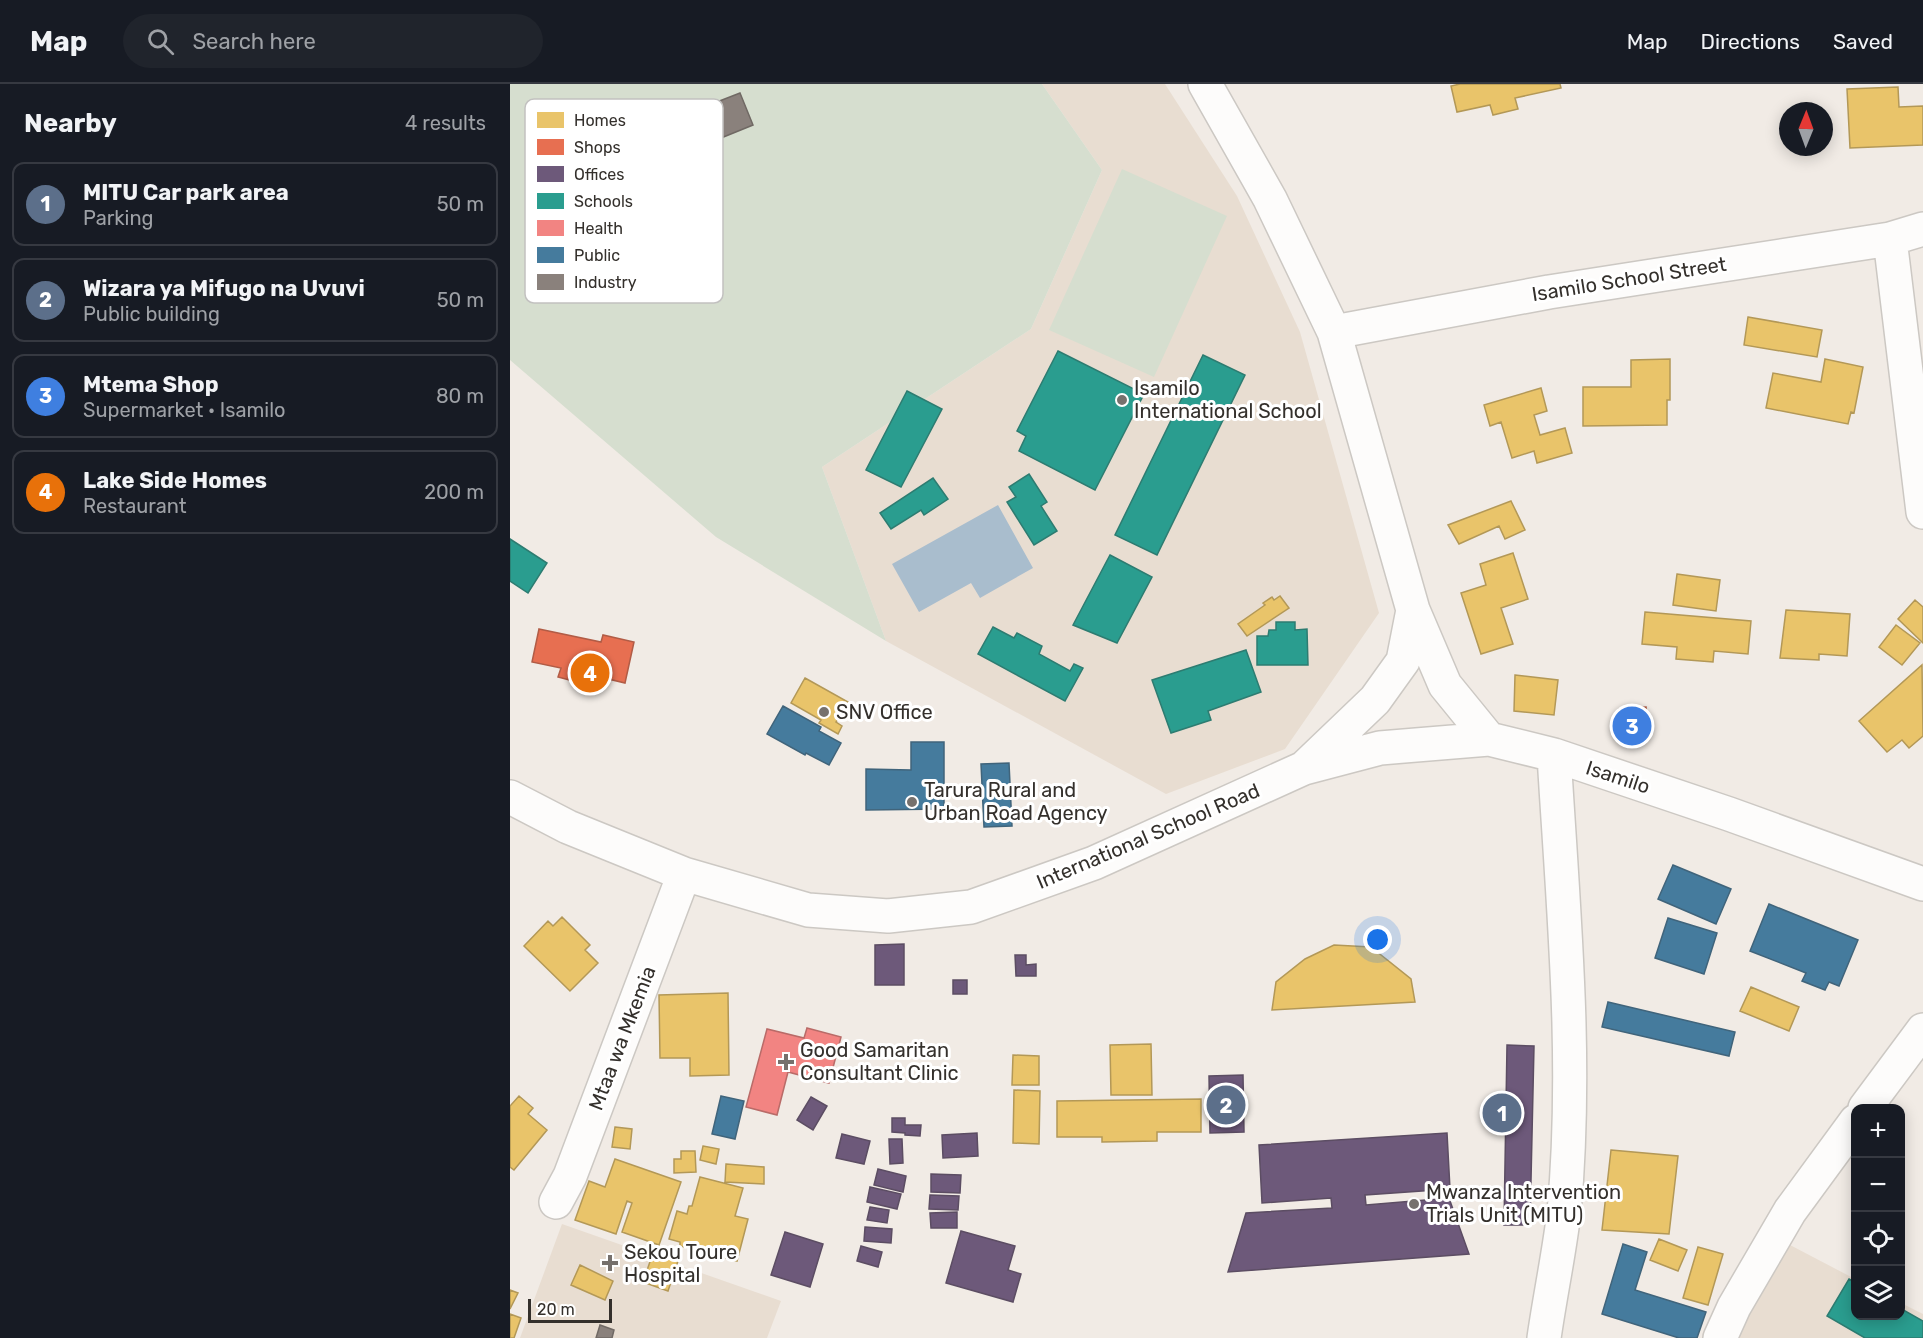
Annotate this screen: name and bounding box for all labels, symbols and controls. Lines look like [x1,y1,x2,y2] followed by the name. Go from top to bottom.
[123,14,543,68] search box
[30,25,87,58] text: Map
[144,25,177,58] icon: search
[192,28,316,55] text: Search here
[1627,29,1668,54] text: Map
[1701,29,1800,54] text: Directions
[1833,29,1893,54] text: Saved
[525,99,723,303] legend
[1779,102,1833,156] north arrow
[24,108,117,139] text: Nearby
[405,111,486,135] text: 4 results
[574,111,626,130] text: Homes
[574,138,621,157] text: Shops
[574,165,624,184] text: Offices
[83,179,289,206] text: MITU Car park area
[41,192,50,216] text: 1
[437,192,484,216] text: 50 m
[574,192,633,211] text: Schools
[83,206,154,230] text: Parking
[574,219,623,238] text: Health
[574,246,620,265] text: Public
[1530,252,1728,306] street label: Isamilo School Street
[574,273,637,292] text: Industry
[83,275,365,302] text: Wizara ya Mifugo na Uvuvi
[39,288,52,312] text: 2
[437,288,484,312] text: 50 m
[83,302,220,326] text: Public building
[83,371,219,398] text: Mtema Shop
[1134,376,1322,423] place label: Isamilo International School
[39,384,52,408] text: 3
[436,384,484,408] text: 80 m
[1115,393,1129,407] marker: Isamilo International School
[83,398,285,422] text: Supermarket · Isamilo
[83,467,267,494] text: Lake Side Homes
[39,480,52,504] text: 4
[424,480,484,504] text: 200 m
[83,494,187,518] text: Restaurant
[570,650,610,696] pin: 4
[836,700,933,724] place label: SNV Office
[1612,704,1652,748] pin: 3
[817,705,831,719] marker: SNV Office
[1583,755,1653,799] street label: Isamilo
[924,778,1108,825] place label: Tarura Rural and Urban Road Agency
[1033,778,1263,894] street label: International School Road
[905,795,919,809] marker: Tarura Rural and Urban Road Agency
[1363,925,1392,954] your location
[583,963,661,1113] street label: Mtaa wa Mkemia
[800,1038,959,1085] place label: Good Samaritan Consultant Clinic
[777,1053,795,1071] marker: Good Samaritan Consultant Clinic
[1206,1082,1246,1128] pin: 2
[1482,1090,1522,1136] pin: 1
[1851,1104,1905,1320] map controls
[1851,1104,1905,1158] button: +
[1851,1158,1905,1212] button: −
[1426,1180,1621,1227] place label: Mwanza Intervention Trials Unit (MITU)
[1407,1197,1421,1211] marker: Mwanza Intervention Trials Unit (MITU)
[1851,1212,1905,1266] button: locate
[624,1240,737,1287] place label: Sekou Toure Hospital
[601,1254,619,1272] marker: Sekou Toure Hospital
[1851,1266,1905,1320] button: layers
[528,1296,612,1324] scale bar
[537,1300,575,1319] text: 20 m

